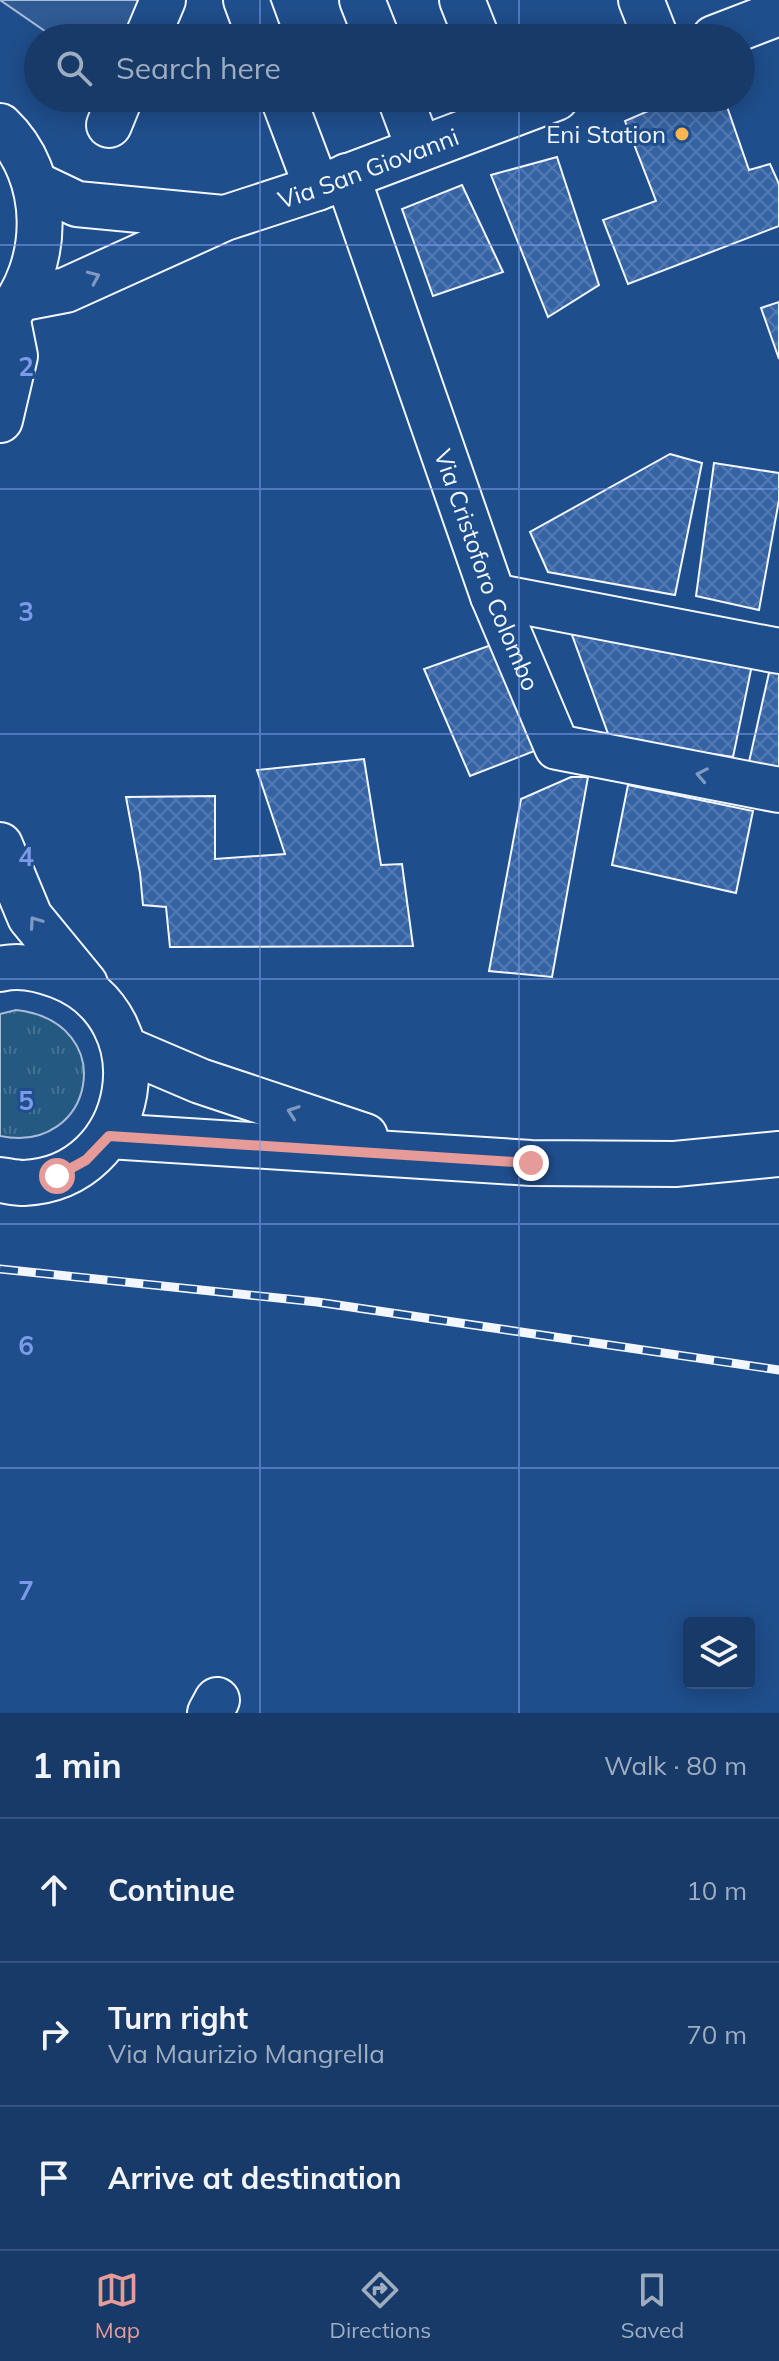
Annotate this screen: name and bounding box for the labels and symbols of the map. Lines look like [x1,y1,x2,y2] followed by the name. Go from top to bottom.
[546,119,666,149] place label: Eni Station
[274,121,463,215] street label: Via San Giovanni
[673,125,691,143] marker: Eni Station
[86,271,100,287] one-way arrow
[18,350,34,383] text: 2
[428,445,546,695] street label: Via Cristoforo Colombo
[18,595,34,628] text: 3
[696,767,710,784] one-way arrow
[18,840,34,873] text: 4
[30,916,45,931] one-way arrow
[18,1084,34,1117] text: 5
[287,1105,301,1121] one-way arrow
[513,1145,549,1181] route end
[39,1158,75,1194] route start
[18,1329,34,1362] text: 6
[18,1574,34,1607] text: 7

